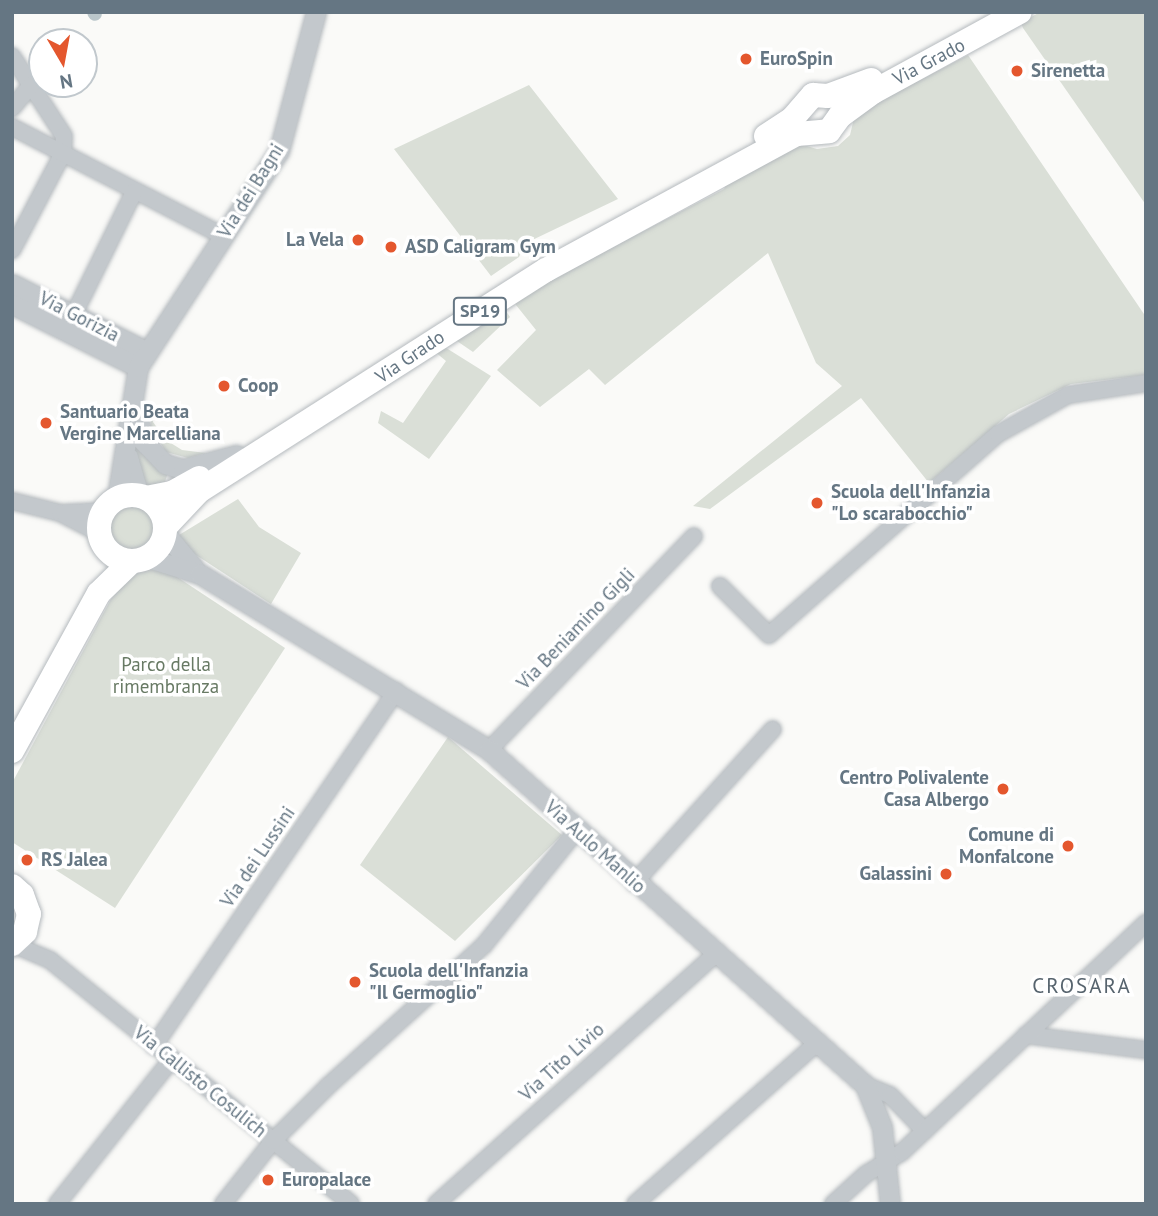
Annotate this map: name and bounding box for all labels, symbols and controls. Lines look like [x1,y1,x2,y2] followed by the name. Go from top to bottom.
[28,28,98,98] north arrow
[889,34,969,90] street label: Via Grado
[760,48,833,70] place label: EuroSpin
[738,51,754,67] marker: EuroSpin
[1031,60,1105,82] place label: Sirenetta
[1009,63,1025,79] marker: Sirenetta
[58,69,75,95] text: N
[213,140,289,242] street label: Via dei Bagni
[285,229,344,251] place label: La Vela
[350,232,366,248] marker: La Vela
[405,236,557,258] place label: ASD Caligram Gym
[383,239,399,255] marker: ASD Caligram Gym
[35,287,123,347] street label: Via Gorizia
[452,296,508,326] road number: SP19
[371,326,449,388] street label: Via Grado
[238,375,279,397] place label: Coop
[216,378,232,394] marker: Coop
[60,401,221,445] place label: Santuario Beata Vergine Marcelliana
[38,415,54,431] marker: Santuario Beata Vergine Marcelliana
[831,481,990,525] place label: Scuola dell'Infanzia "Lo scarabocchio"
[809,495,825,511] marker: Scuola dell'Infanzia "Lo scarabocchio"
[512,564,640,694] street label: Via Beniamino Gigli
[113,654,219,698] park label: Parco della rimembranza
[839,767,989,811] place label: Centro Polivalente Casa Albergo
[995,781,1011,797] marker: Centro Polivalente Casa Albergo
[540,796,650,898] street label: Via Aulo Manlio
[216,802,300,912] street label: Via dei Lussini
[959,824,1054,868] place label: Comune di Monfalcone
[1060,838,1076,854] marker: Comune di Monfalcone
[41,849,108,871] place label: RS Jalea
[19,852,35,868] marker: RS Jalea
[859,863,932,885] place label: Galassini
[938,866,954,882] marker: Galassini
[369,960,528,1004] place label: Scuola dell'Infanzia "Il Germoglio"
[1033,973,1131,999] district label: CROSARA
[347,974,363,990] marker: Scuola dell'Infanzia "Il Germoglio"
[515,1018,609,1106] street label: Via Tito Livio
[129,1021,271,1143] street label: Via Callisto Cosulich
[282,1169,371,1191] place label: Europalace
[260,1172,276,1188] marker: Europalace

